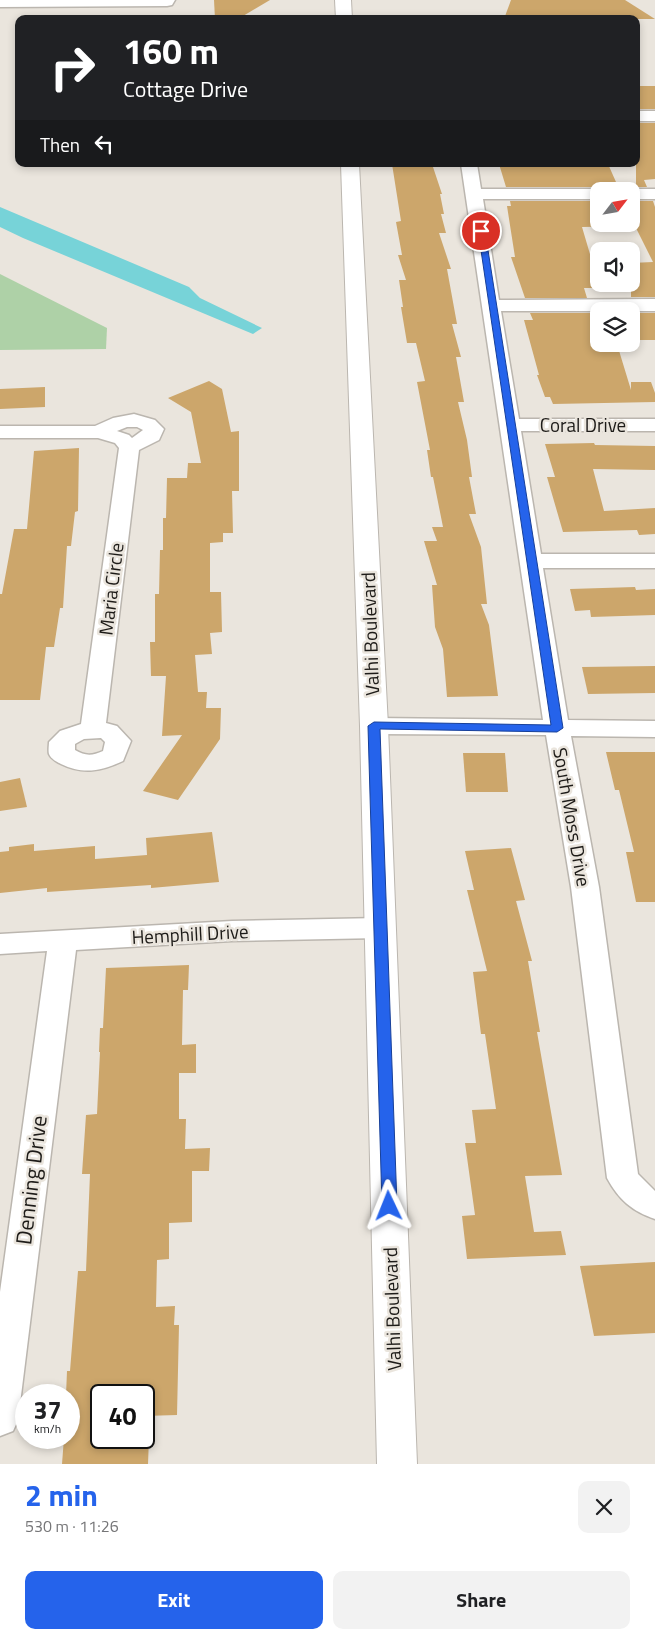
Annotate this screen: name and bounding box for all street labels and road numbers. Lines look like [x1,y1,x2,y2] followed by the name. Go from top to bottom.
[540,410,626,439] street label: Coral Drive
[90,541,131,637] street label: Maria Circle
[353,572,386,696] street label: Valhi Boulevard
[546,745,599,889] street label: South Moss Drive
[131,916,249,951] street label: Hemphill Drive
[6,1113,56,1247] street label: Denning Drive
[375,1247,408,1371] street label: Valhi Boulevard

